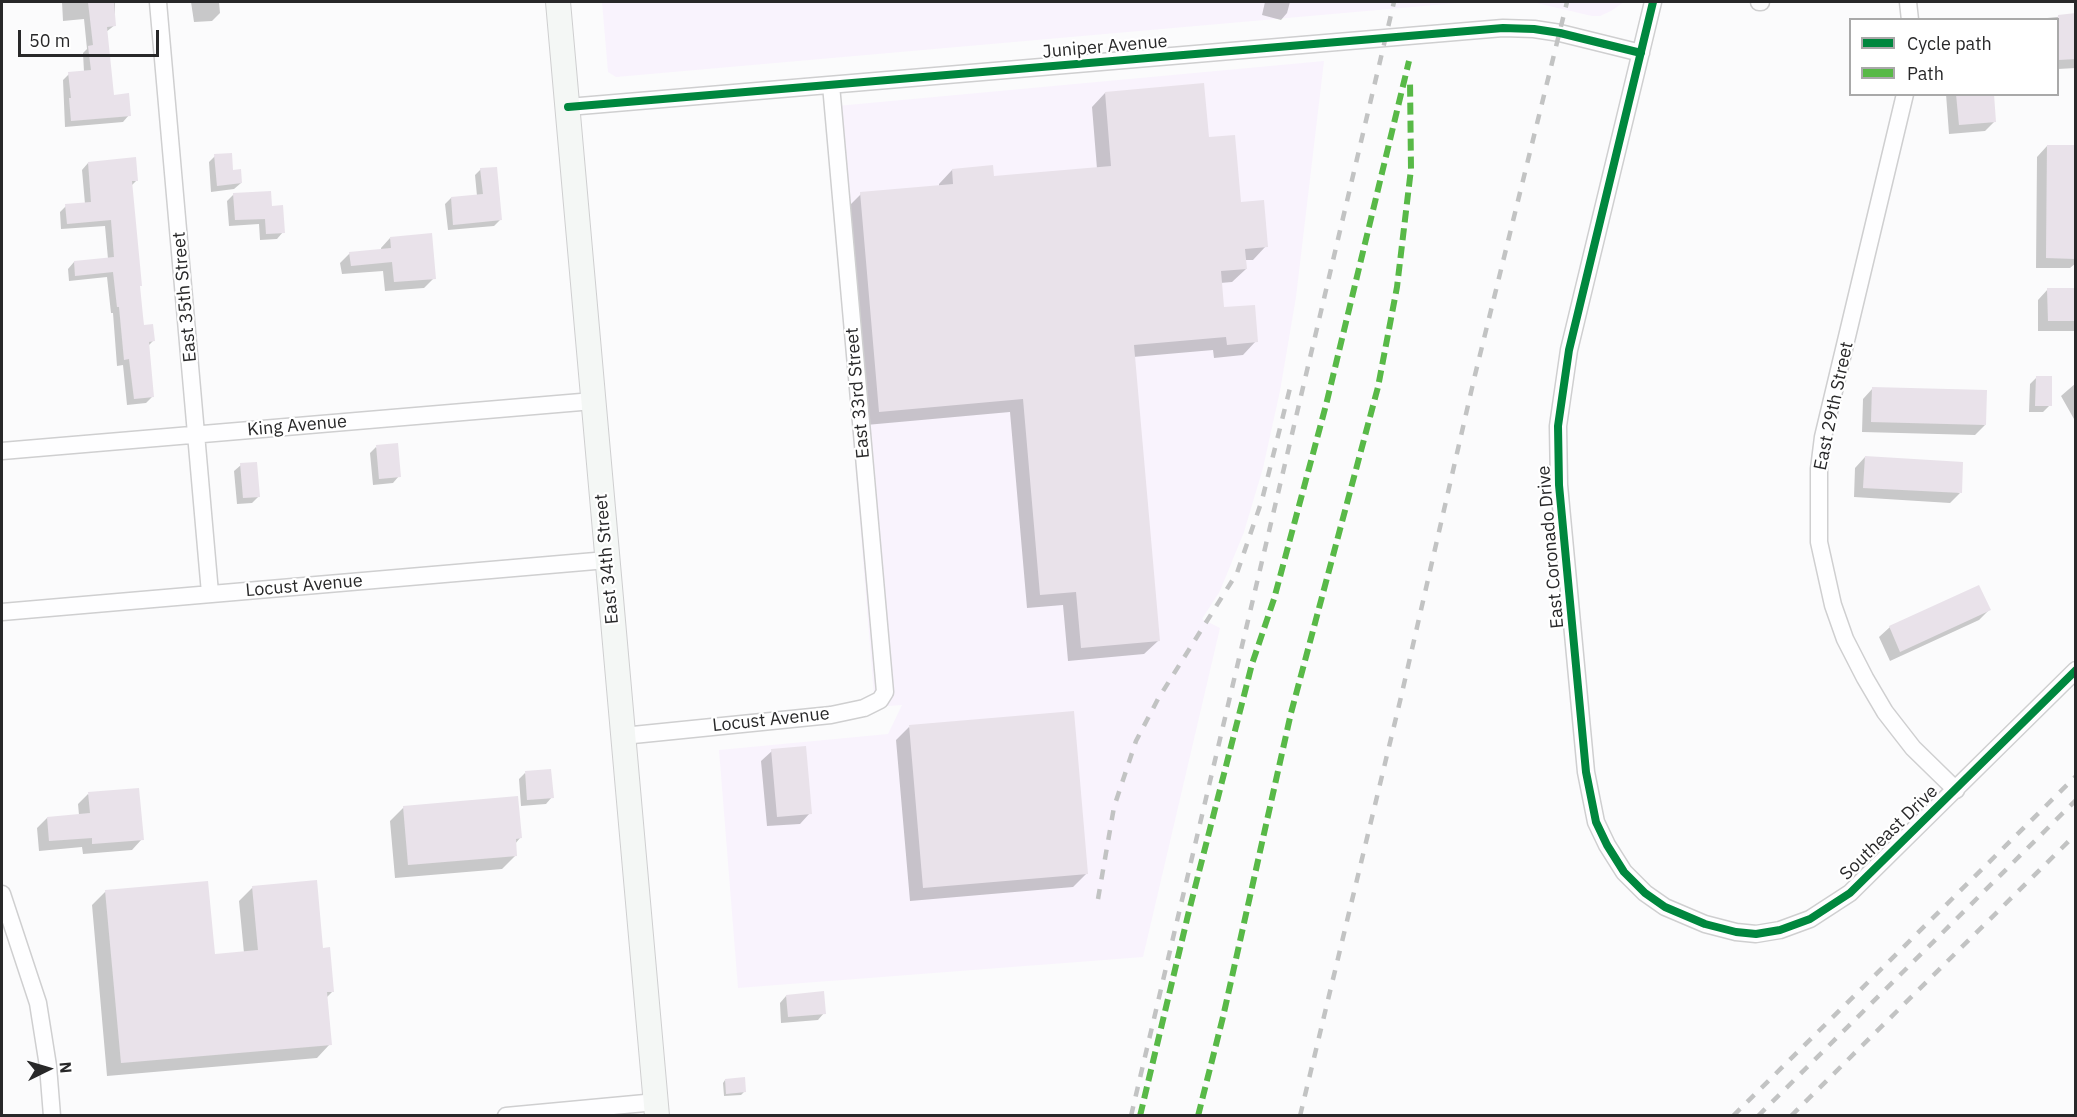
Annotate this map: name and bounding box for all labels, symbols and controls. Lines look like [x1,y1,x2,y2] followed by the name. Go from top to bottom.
[21,18,162,56] scale bar
[1849,18,2059,96] legend
[29,29,71,52] text: 50 m
[1042,31,1168,63] street label: Juniper Avenue
[1907,32,1992,55] text: Cycle path
[1907,62,1944,85] text: Path
[169,231,201,363] street label: East 35th Street
[842,327,874,459] street label: East 33rd Street
[1810,340,1858,472] street label: East 29th Street
[246,411,348,441] street label: King Avenue
[1533,465,1569,629] street label: East Coronado Drive
[591,493,623,625] street label: East 34th Street
[245,570,363,602] street label: Locust Avenue
[711,703,831,737] street label: Locust Avenue
[1836,781,1942,885] street label: Southeast Drive
[18,1039,78,1099] north arrow
[55,1061,76,1074] text: N

